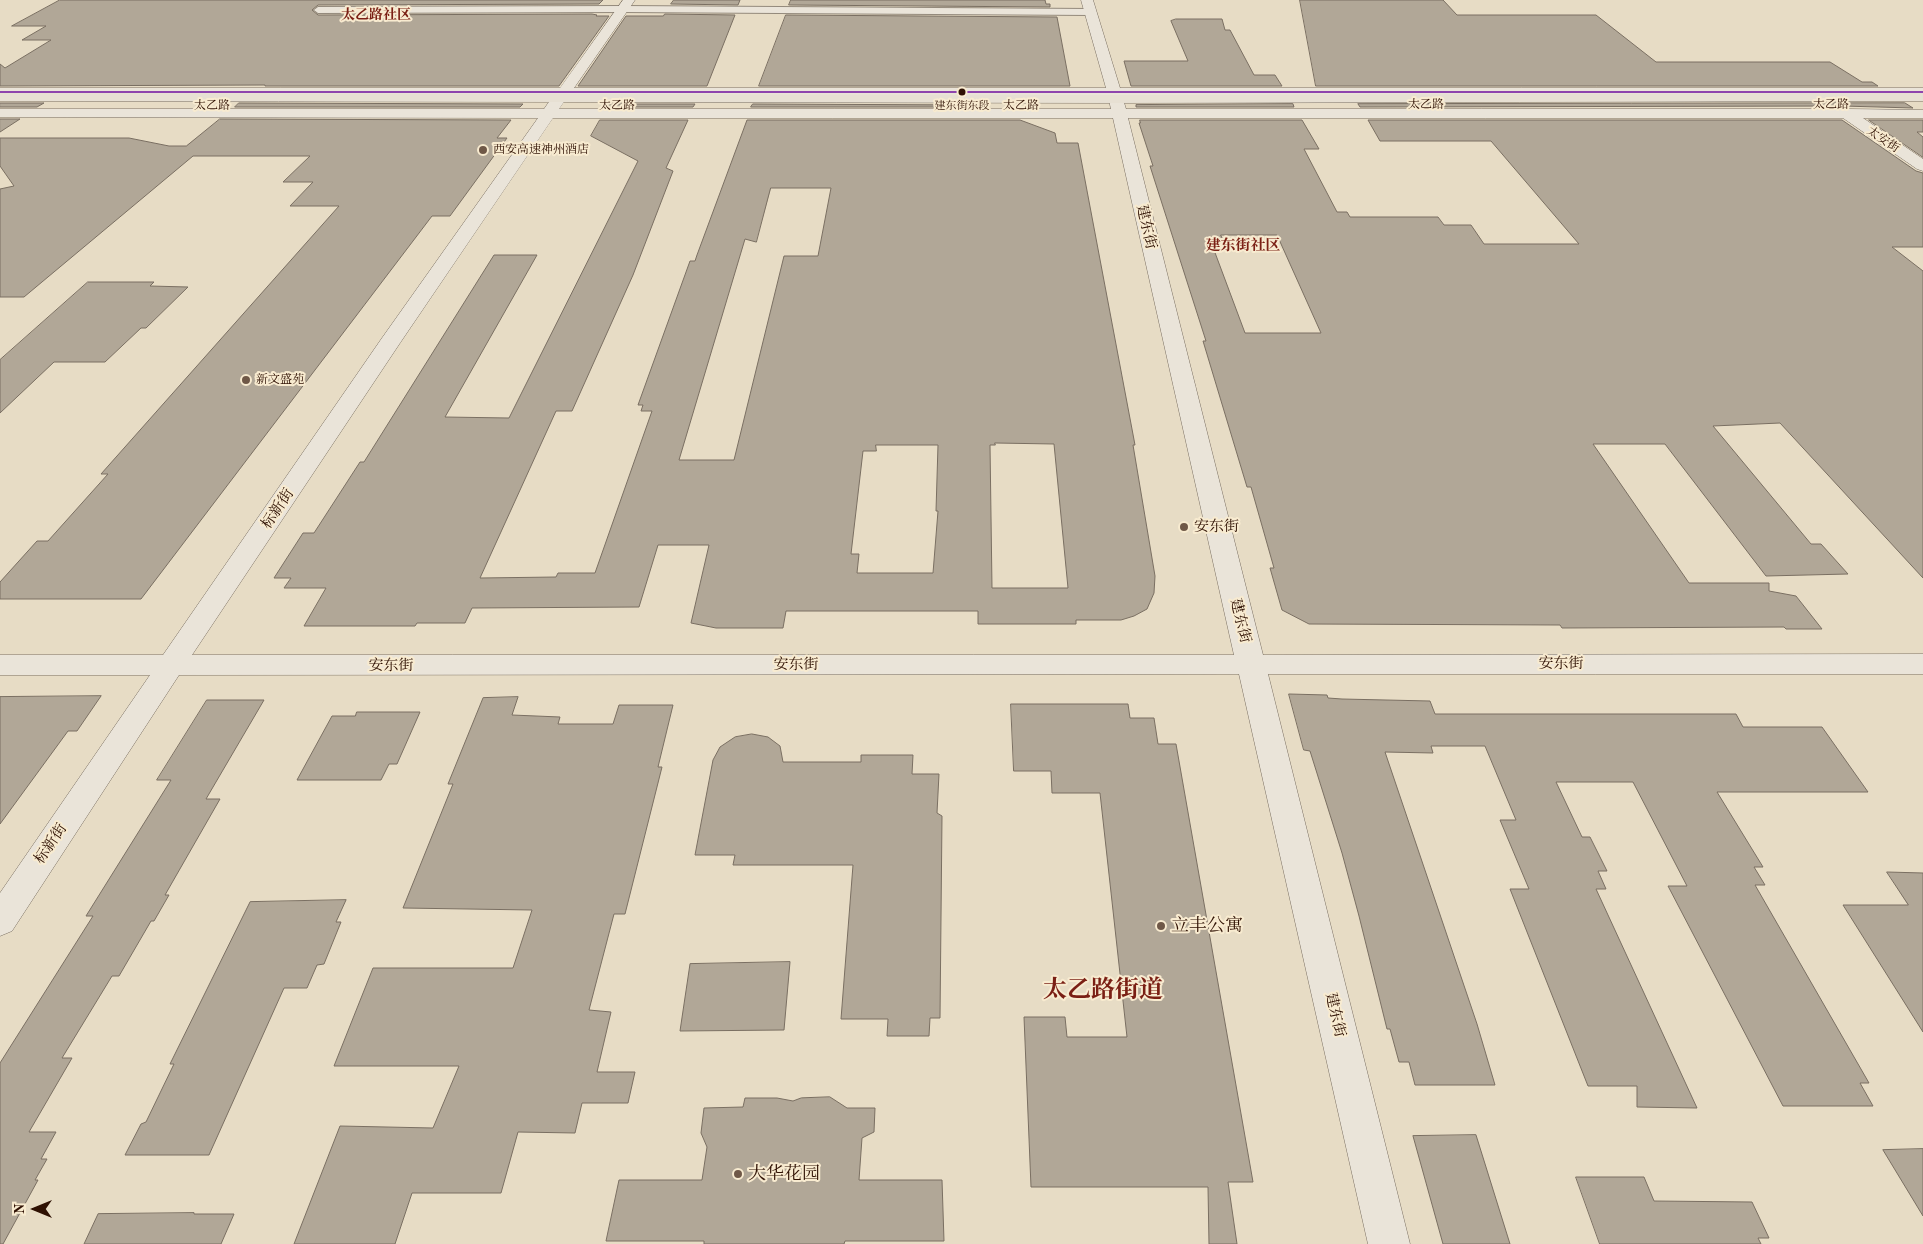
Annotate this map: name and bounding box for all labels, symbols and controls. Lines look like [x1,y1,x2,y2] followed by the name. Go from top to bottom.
[341,7,411,23] district label: 太乙路社区
[957,87,967,97] marker: 建东街东段
[1408,98,1444,112] street label: 太乙路
[1813,98,1849,112] street label: 太乙路
[194,99,230,113] street label: 太乙路
[599,99,635,113] street label: 太乙路
[935,99,989,113] place label: 建东街东段
[1003,99,1039,113] street label: 太乙路
[1864,124,1902,156] street label: 太安街
[493,143,589,157] place label: 西安高速神州酒店
[477,144,489,156] marker: 西安高速神州酒店
[1132,203,1160,251] street label: 建东街
[1206,237,1280,255] district label: 建东街社区
[256,373,304,387] place label: 新文盛苑
[240,374,252,386] marker: 新文盛苑
[258,485,298,533] street label: 标新街
[1194,518,1239,536] place label: 安东街
[1178,521,1190,533] marker: 安东街
[1226,597,1254,645] street label: 建东街
[1539,655,1583,673] street label: 安东街
[774,656,818,674] street label: 安东街
[369,657,413,675] street label: 安东街
[31,820,71,868] street label: 标新街
[1171,915,1243,937] place label: 立丰公寓
[1155,920,1167,932] marker: 立丰公寓
[1043,977,1163,1005] district label: 太乙路街道
[1321,991,1349,1039] street label: 建东街
[748,1163,820,1185] place label: 大华花园
[732,1168,744,1180] marker: 大华花园
[10,1184,60,1234] north arrow
[13,1204,27,1214] text: N

